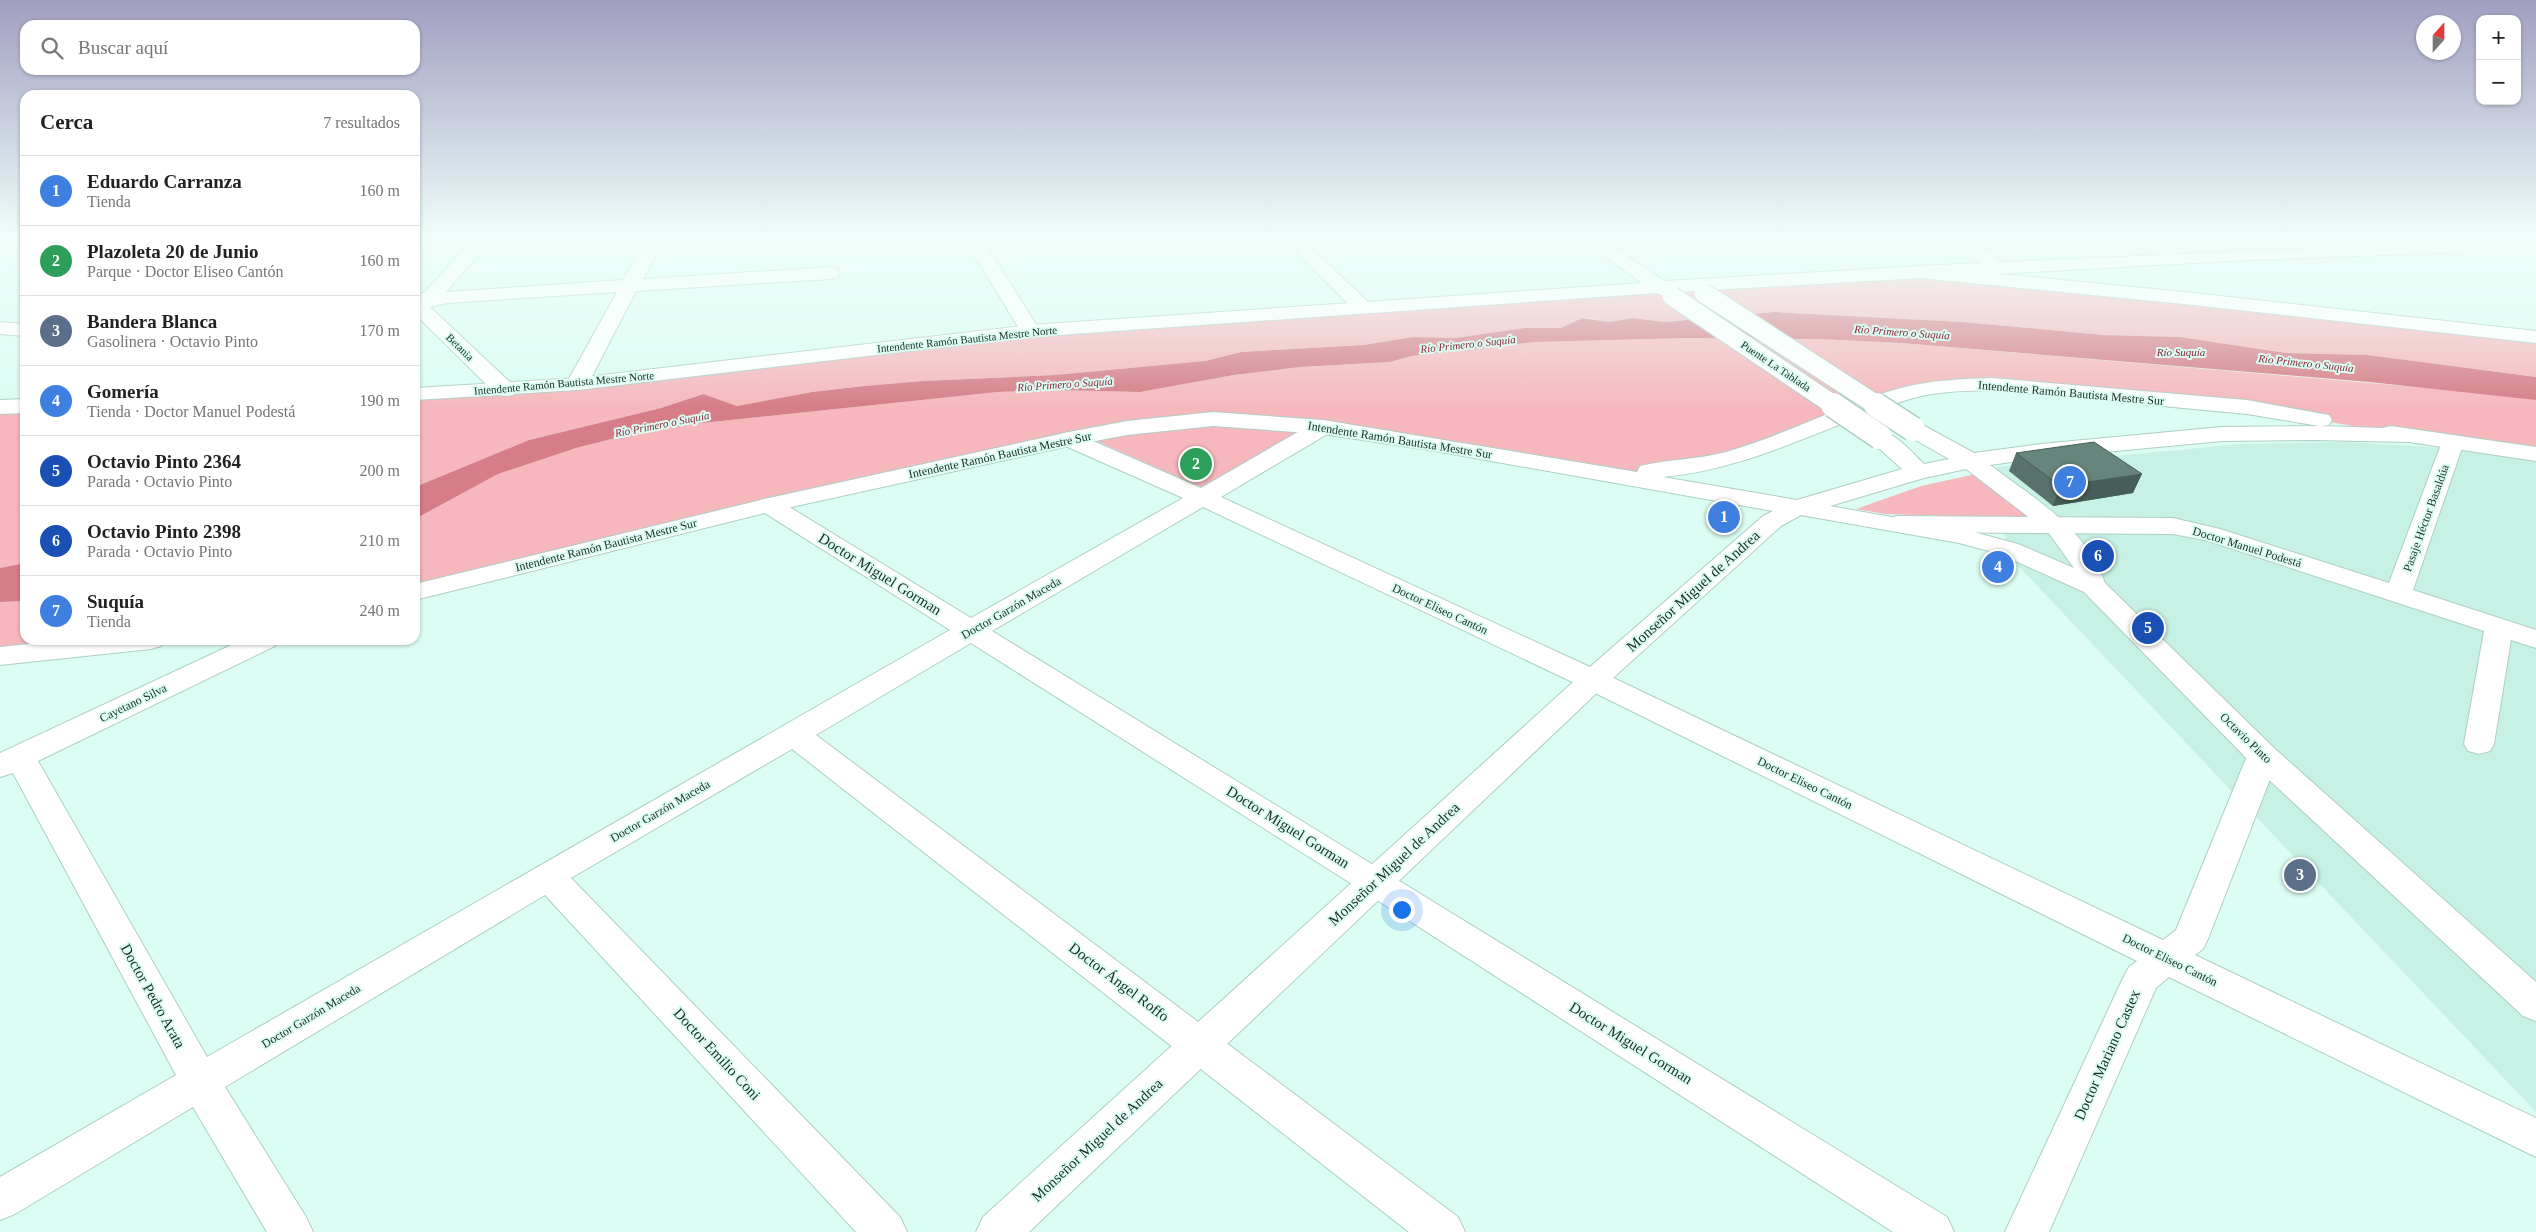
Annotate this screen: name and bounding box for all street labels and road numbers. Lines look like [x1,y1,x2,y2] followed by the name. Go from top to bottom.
[876,324,1058,354] street label: Intendente Ramón Bautista Mestre Norte
[444,331,476,363] street label: Betania
[1739,338,1813,394] street label: Puente La Tablada
[473,369,655,397] street label: Intendente Ramón Bautista Mestre Norte
[1977,378,2165,408] street label: Intendente Ramón Bautista Mestre Sur
[1307,418,1493,462] street label: Intendente Ramón Bautista Mestre Sur
[907,429,1093,481] street label: Intendente Ramón Bautista Mestre Sur
[2400,462,2452,574] street label: Pasaje Héctor Basaldúa
[514,516,698,574] street label: Intendente Ramón Bautista Mestre Sur
[2191,524,2304,570] street label: Doctor Manuel Podestá
[1623,527,1763,655] street label: Monseñor Miguel de Andrea
[816,530,945,619] street label: Doctor Miguel Gorman
[959,573,1064,642] street label: Doctor Garzón Maceda
[1390,581,1490,637] street label: Doctor Eliseo Cantón
[97,680,169,725] street label: Cayetano Silva
[2217,710,2275,766] street label: Octavio Pinto
[1755,754,1855,812] street label: Doctor Eliseo Cantón
[608,776,713,845] street label: Doctor Garzón Maceda
[1224,783,1353,872] street label: Doctor Miguel Gorman
[1325,799,1463,929] street label: Monseñor Miguel de Andrea
[2120,931,2220,989] street label: Doctor Eliseo Cantón
[1066,939,1172,1025] street label: Doctor Ángel Roffo
[118,941,188,1051] street label: Doctor Pedro Arata
[259,981,363,1051] street label: Doctor Garzón Maceda
[2071,987,2143,1123] street label: Doctor Mariano Castex
[1567,999,1696,1088] street label: Doctor Miguel Gorman
[671,1005,763,1103] street label: Doctor Emilio Coni
[1028,1075,1166,1205] street label: Monseñor Miguel de Andrea

